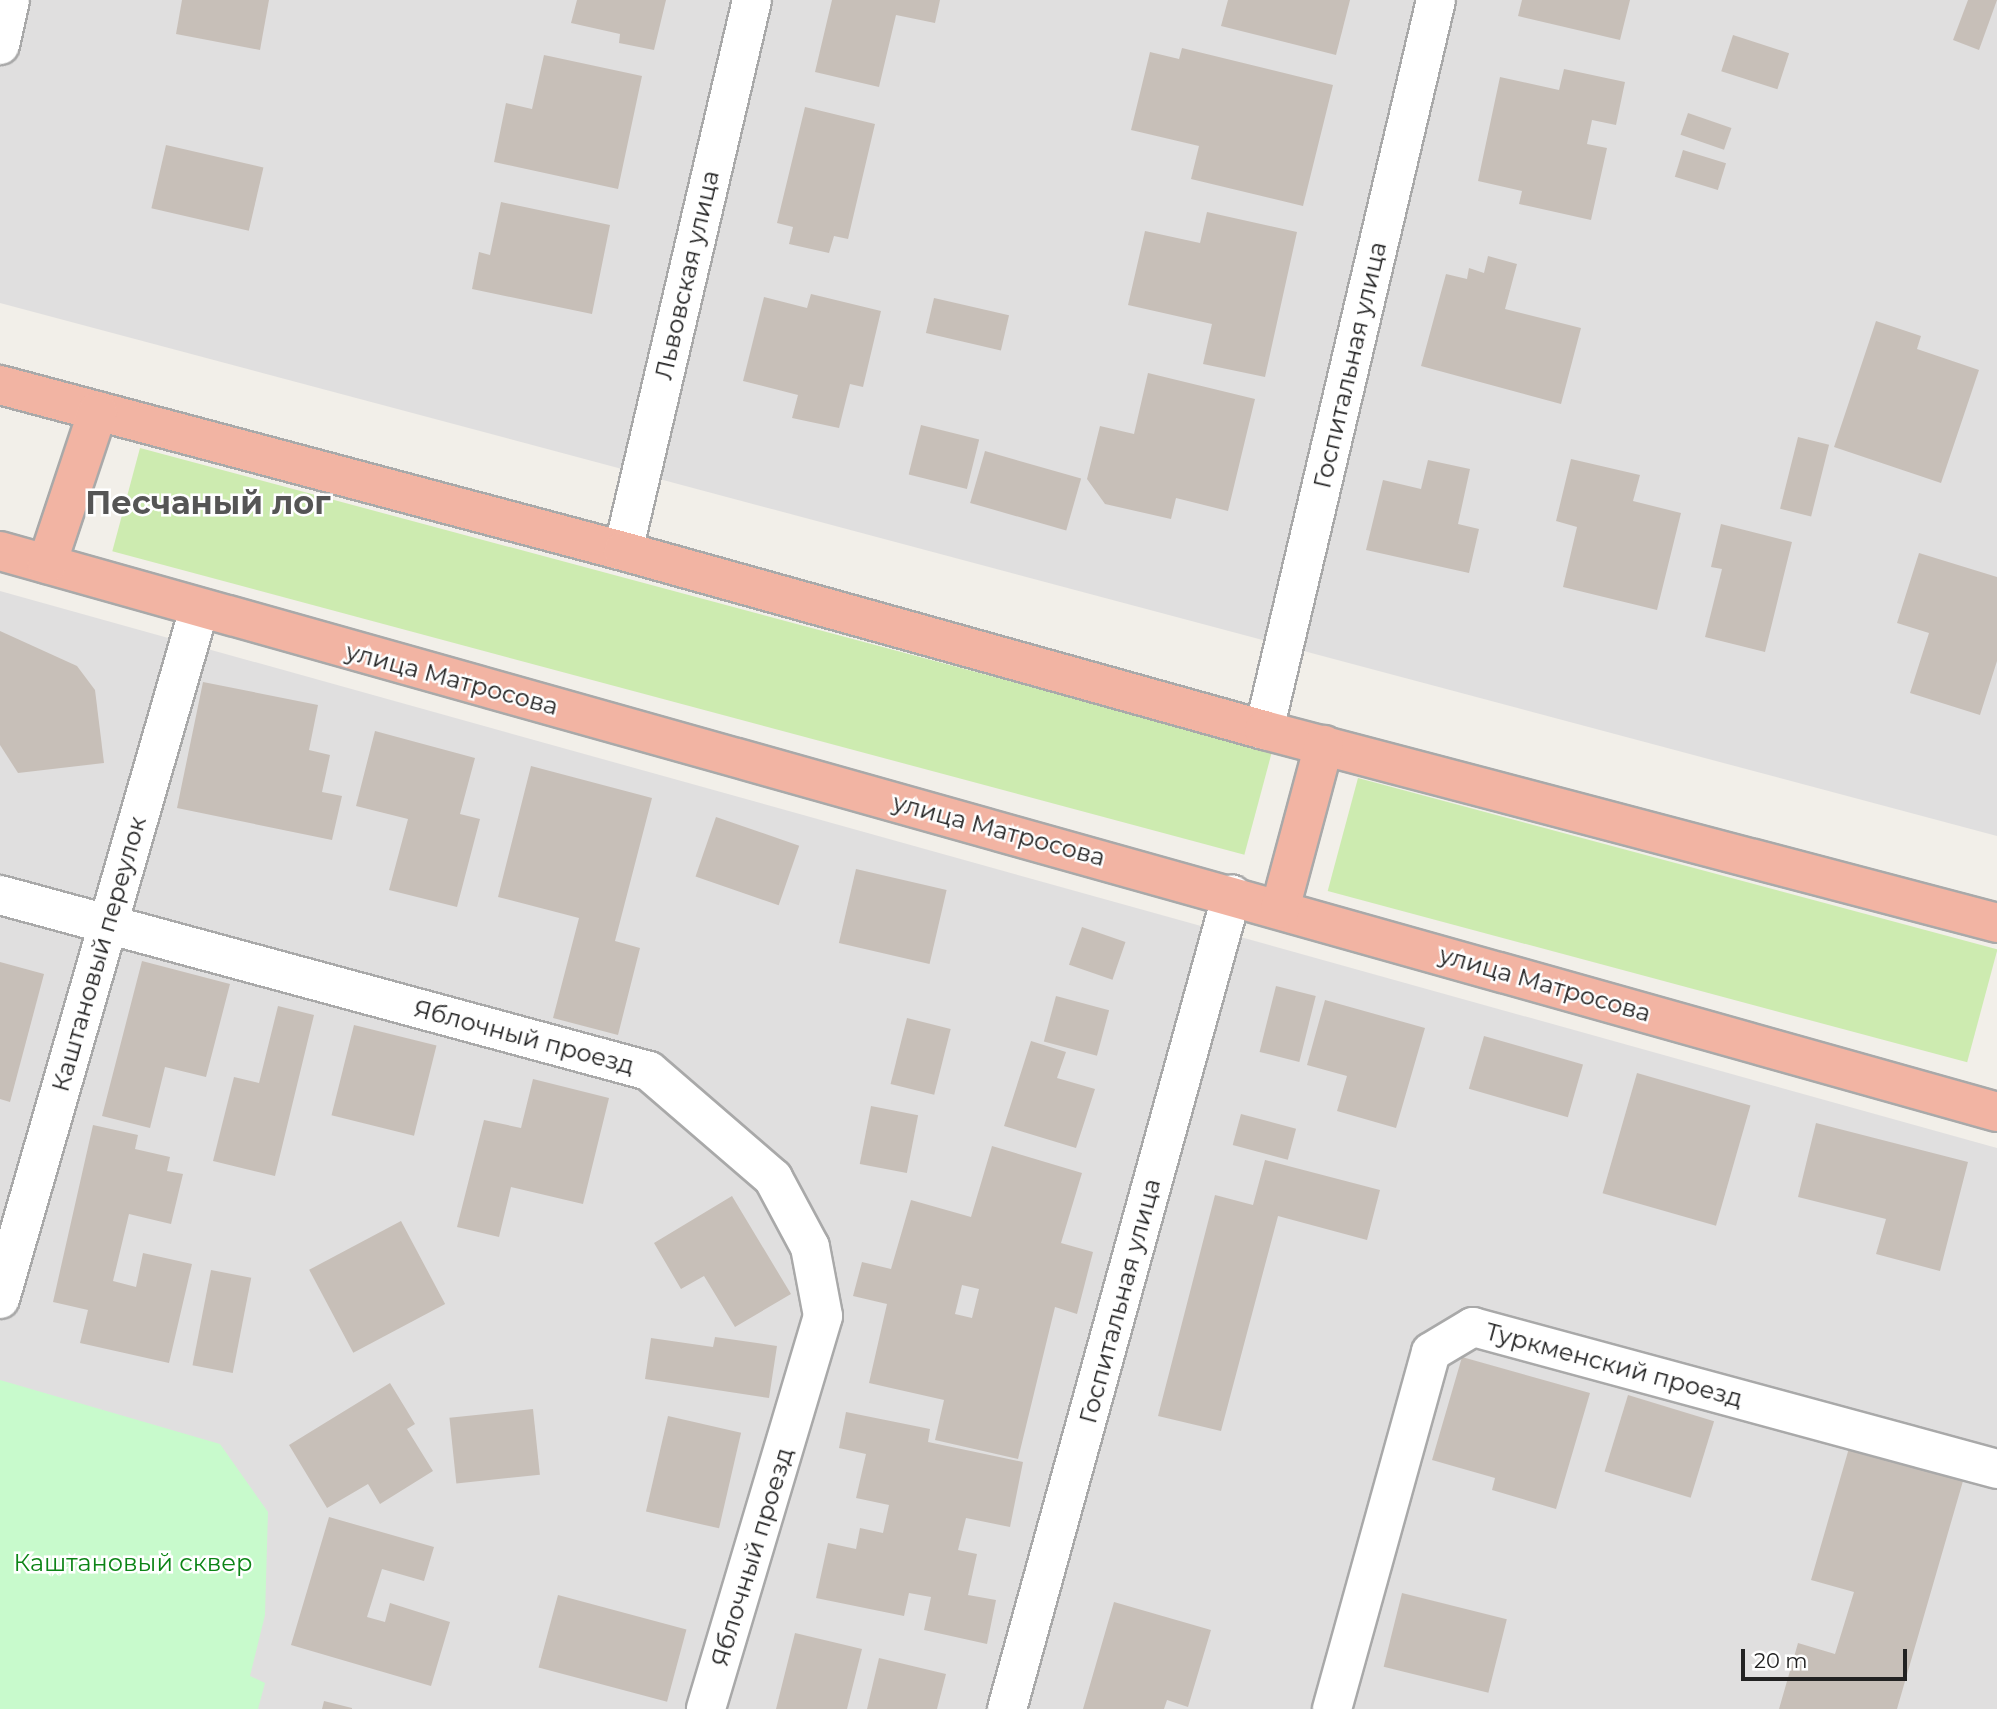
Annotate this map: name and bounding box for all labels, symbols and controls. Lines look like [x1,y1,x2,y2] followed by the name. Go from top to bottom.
[649,168,725,382] street label: Львовская улица
[1308,239,1392,491] street label: Госпитальная улица
[85,484,331,522] district label: Песчаный лог
[343,637,561,721] street label: улица Матросова
[890,788,1108,872] street label: улица Матросова
[46,813,152,1095] street label: Каштановый переулок
[1436,940,1654,1028] street label: улица Матросова
[411,994,637,1080] street label: Яблочный проезд
[1073,1175,1167,1427] street label: Госпитальная улица
[1482,1317,1746,1413] street label: Туркменский проезд
[705,1444,799,1670] street label: Яблочный проезд
[13,1549,253,1577] park label: Каштановый сквер
[1745,1636,1911,1680] scale bar
[1754,1648,1808,1673] text: 20 m

